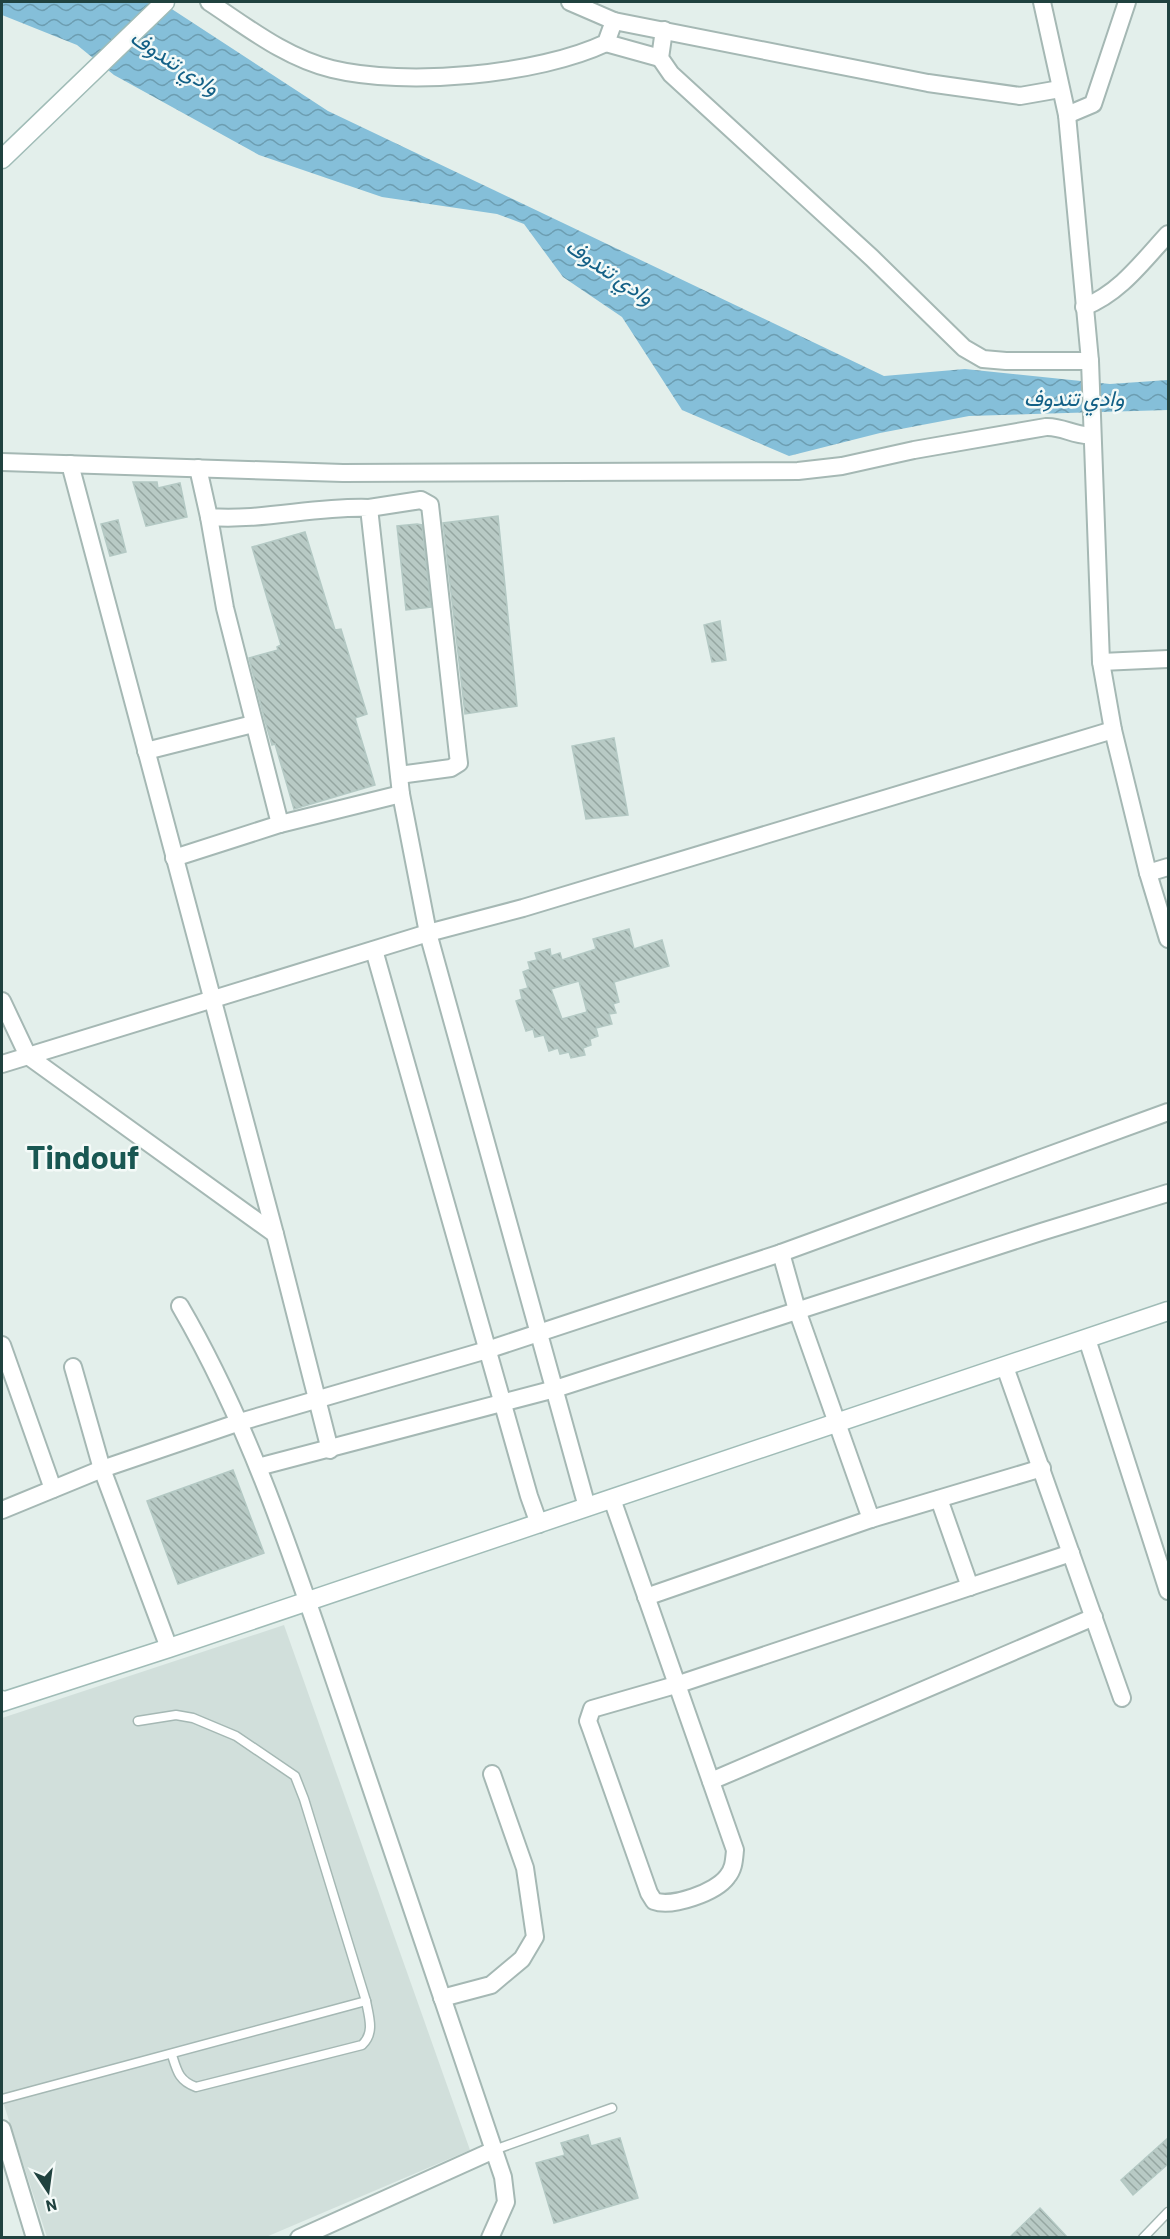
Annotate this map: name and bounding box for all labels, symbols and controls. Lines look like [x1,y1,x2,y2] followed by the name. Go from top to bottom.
[123,23,225,105] water label: وادي تندوف
[558,231,660,314] water label: وادي تندوف
[1024,384,1124,416] water label: وادي تندوف
[26,1136,140,1176] district label: Tindouf
[18,2161,78,2221] north arrow
[44,2196,59,2217] text: N

